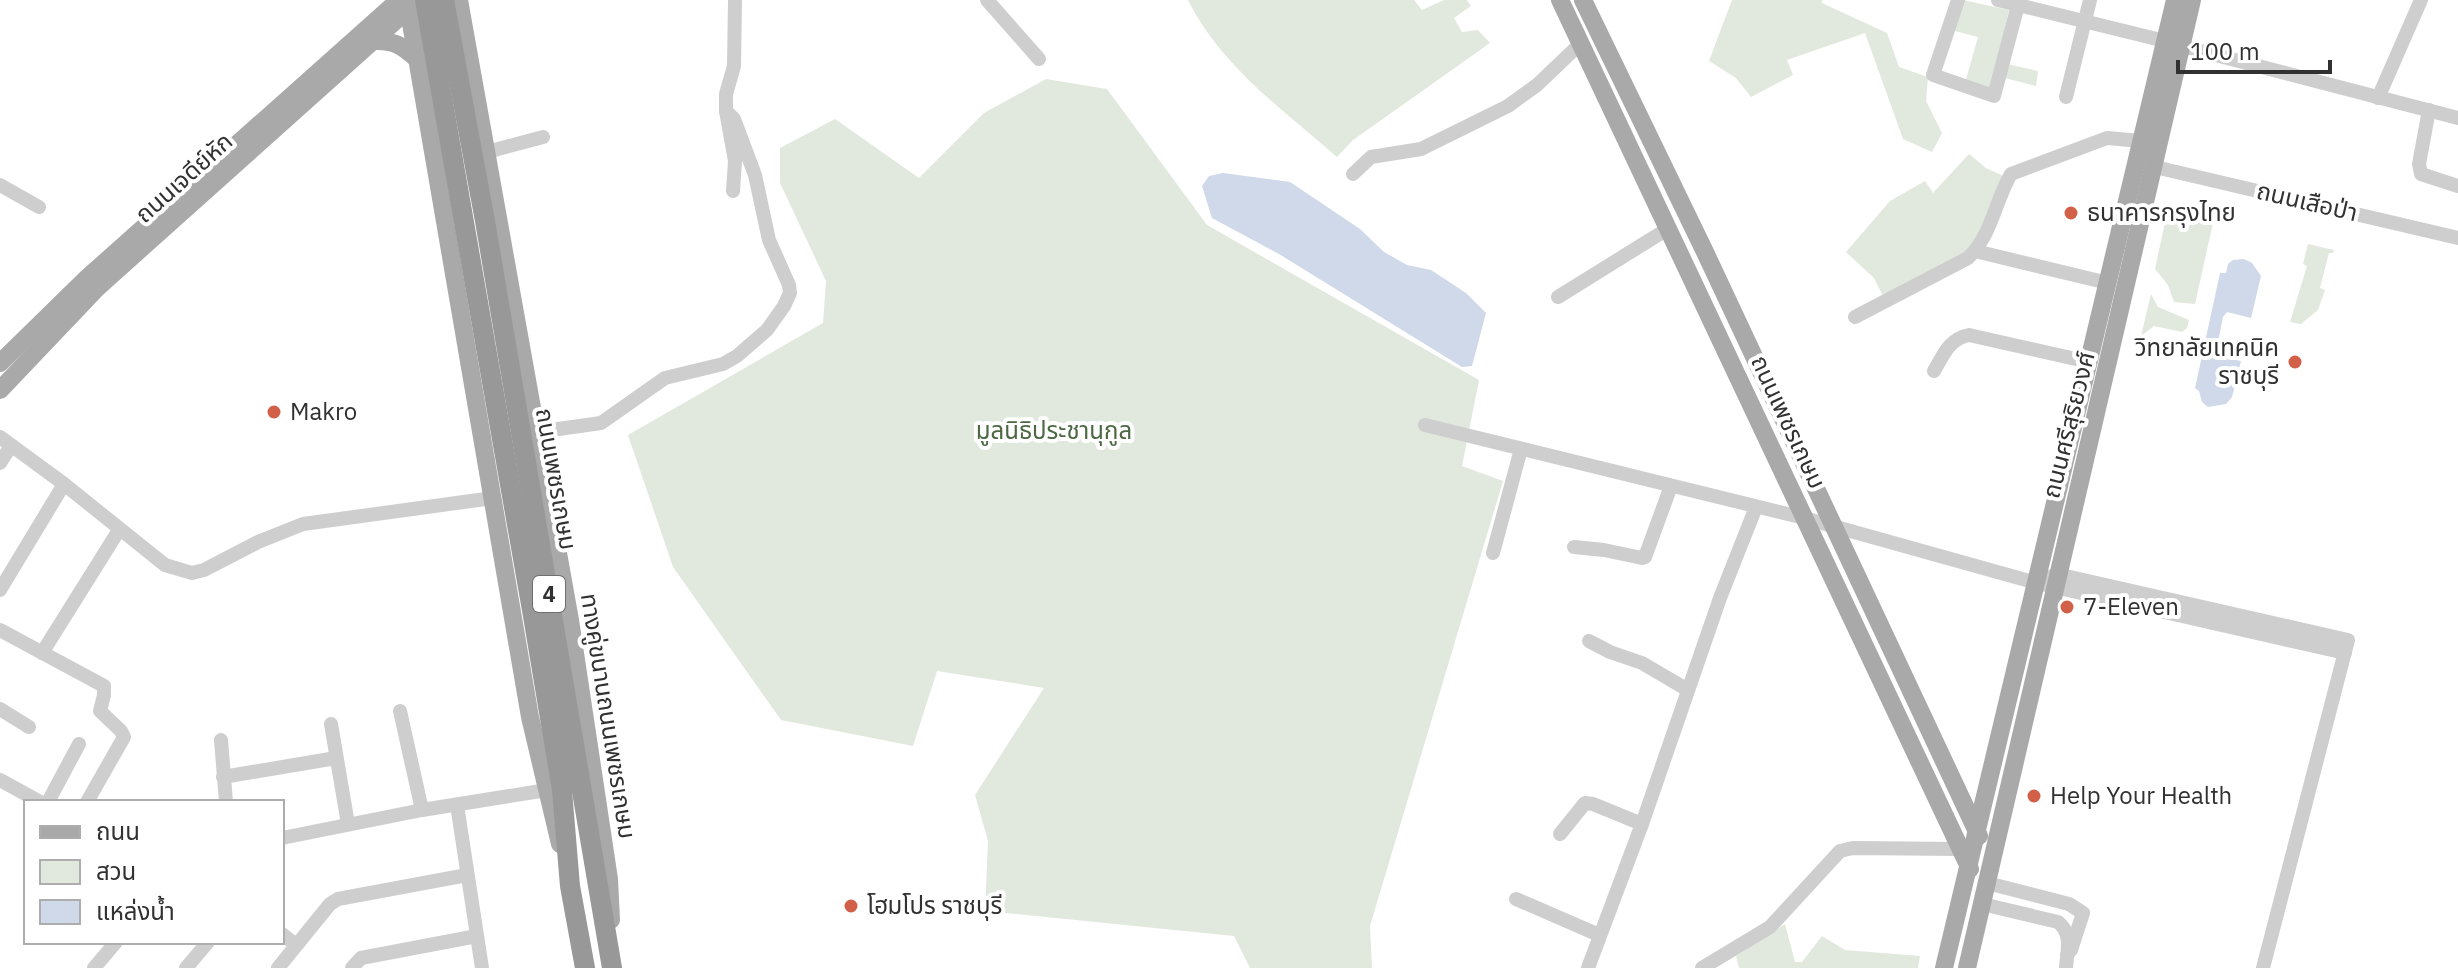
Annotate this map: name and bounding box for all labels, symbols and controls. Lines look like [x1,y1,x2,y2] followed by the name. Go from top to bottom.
[2178,24,2330,74] scale bar
[2190,35,2260,67] text: 100 m
[128,125,239,229] street label: ถนนเจดีย์หัก
[2254,174,2361,228] street label: ถนนเสือป่า
[2087,196,2236,228] place label: ธนาคารกรุงไทย
[2062,204,2080,222] marker: ธนาคารกรุงไทย
[2134,331,2279,391] place label: วิทยาลัยเทคนิค ราชบุรี
[2034,348,2102,501] street label: ถนนศรีสุริยวงศ์
[1744,350,1834,493] street label: ถนนเพชรเกษม
[2286,353,2304,371] marker: วิทยาลัยเทคนิค ราชบุรี
[290,395,357,427] place label: Makro
[265,403,283,421] marker: Makro
[529,405,585,552] street label: ถนนเพชรเกษม
[976,414,1132,446] park label: มูลนิธิประชานุกูล
[533,576,565,612] road number: 4
[2083,590,2179,622] place label: 7-Eleven
[574,591,644,841] street label: ทางคู่ขนานถนนเพชรเกษม
[2058,598,2076,616] marker: 7-Eleven
[2050,779,2232,811] place label: Help Your Health
[2025,787,2043,805] marker: Help Your Health
[24,800,284,944] legend
[96,815,140,847] text: ถนน
[96,855,136,887] text: สวน
[867,889,1002,921] place label: โฮมโปร ราชบุรี
[96,895,175,927] text: แหล่งน้ำ
[842,897,860,915] marker: โฮมโปร ราชบุรี

